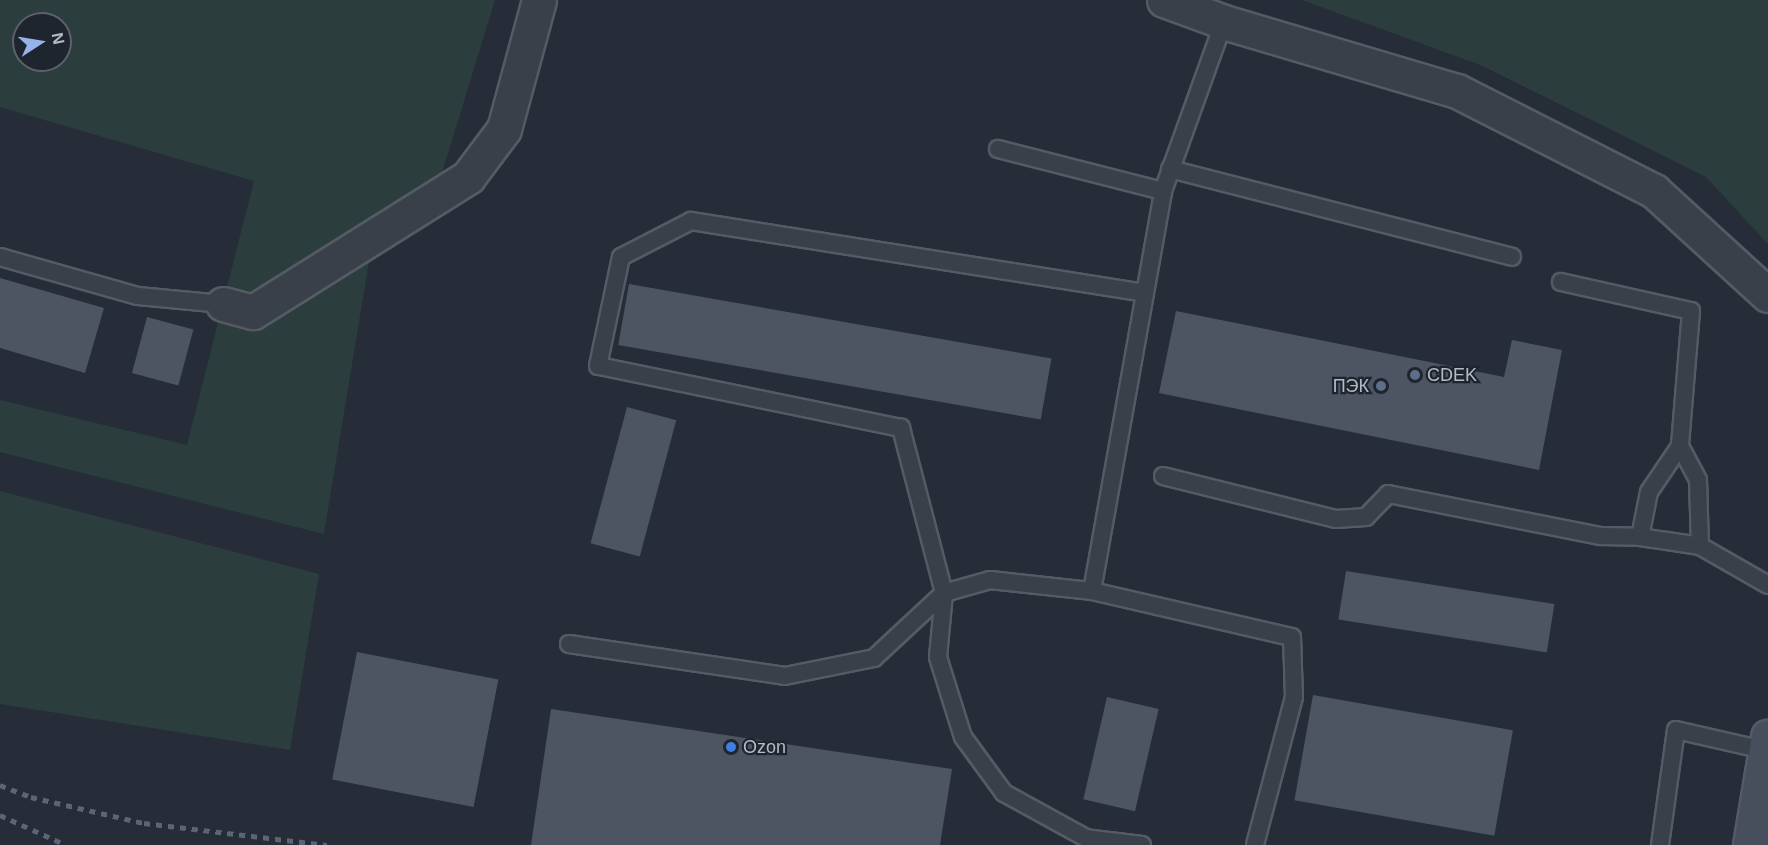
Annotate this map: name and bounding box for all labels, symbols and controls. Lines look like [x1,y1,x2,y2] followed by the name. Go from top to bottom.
[12,12,72,72] north arrow
[49,31,68,46] text: N
[1427,364,1477,386] place label: CDEK
[1408,368,1422,382] marker: CDEK
[1333,375,1369,397] place label: ПЭК
[1374,379,1388,393] marker: ПЭК
[743,736,786,758] place label: Ozon
[724,740,738,754] marker: Ozon

